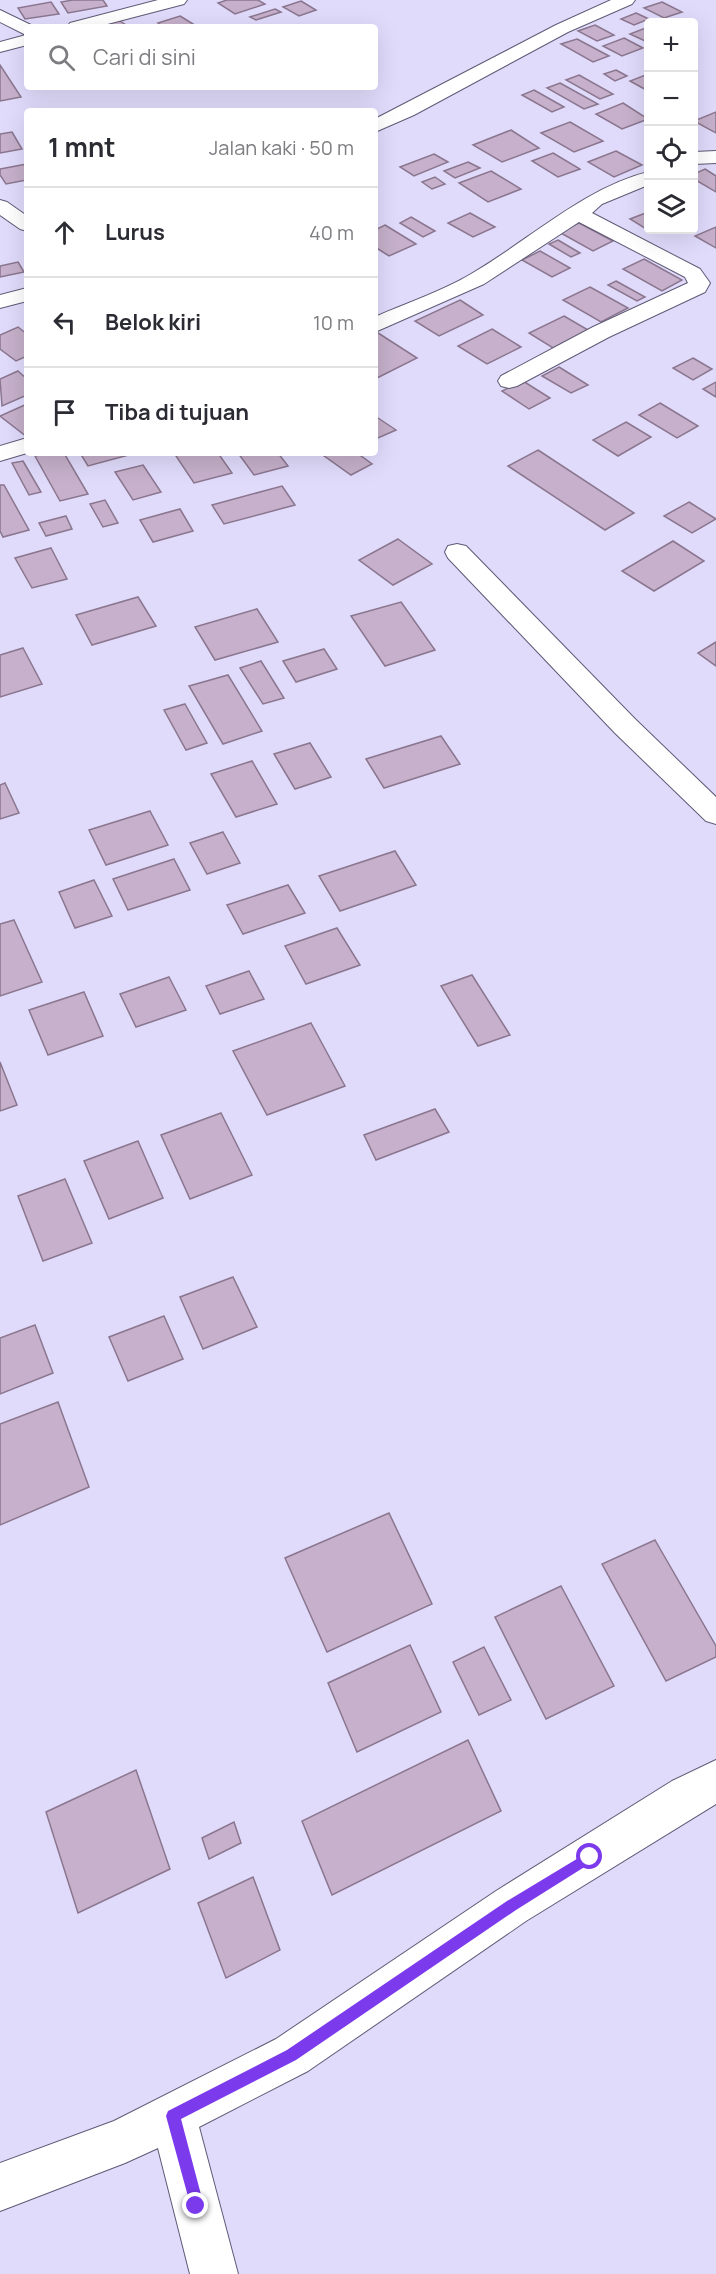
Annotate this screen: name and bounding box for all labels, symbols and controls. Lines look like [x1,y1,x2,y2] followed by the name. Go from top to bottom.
[644,18,698,234] map controls
[644,18,698,72] button: +
[24,24,378,90] search box
[45,41,78,74] icon: search
[93,42,196,72] text: Cari di sini
[644,72,698,126] button: −
[644,126,698,180] button: locate
[48,129,115,165] text: 1 mnt
[209,134,354,161] text: Jalan kaki · 50 m
[644,180,698,234] button: layers
[48,216,81,249] icon: ahead
[105,217,165,247] text: Lurus
[309,219,354,246] text: 40 m
[48,306,81,339] icon: left
[105,307,201,337] text: Belok kiri
[313,309,354,336] text: 10 m
[48,396,81,429] icon: arrive
[105,397,249,427] text: Tiba di tujuan
[576,1843,602,1869] route start
[182,2192,208,2218] route end

